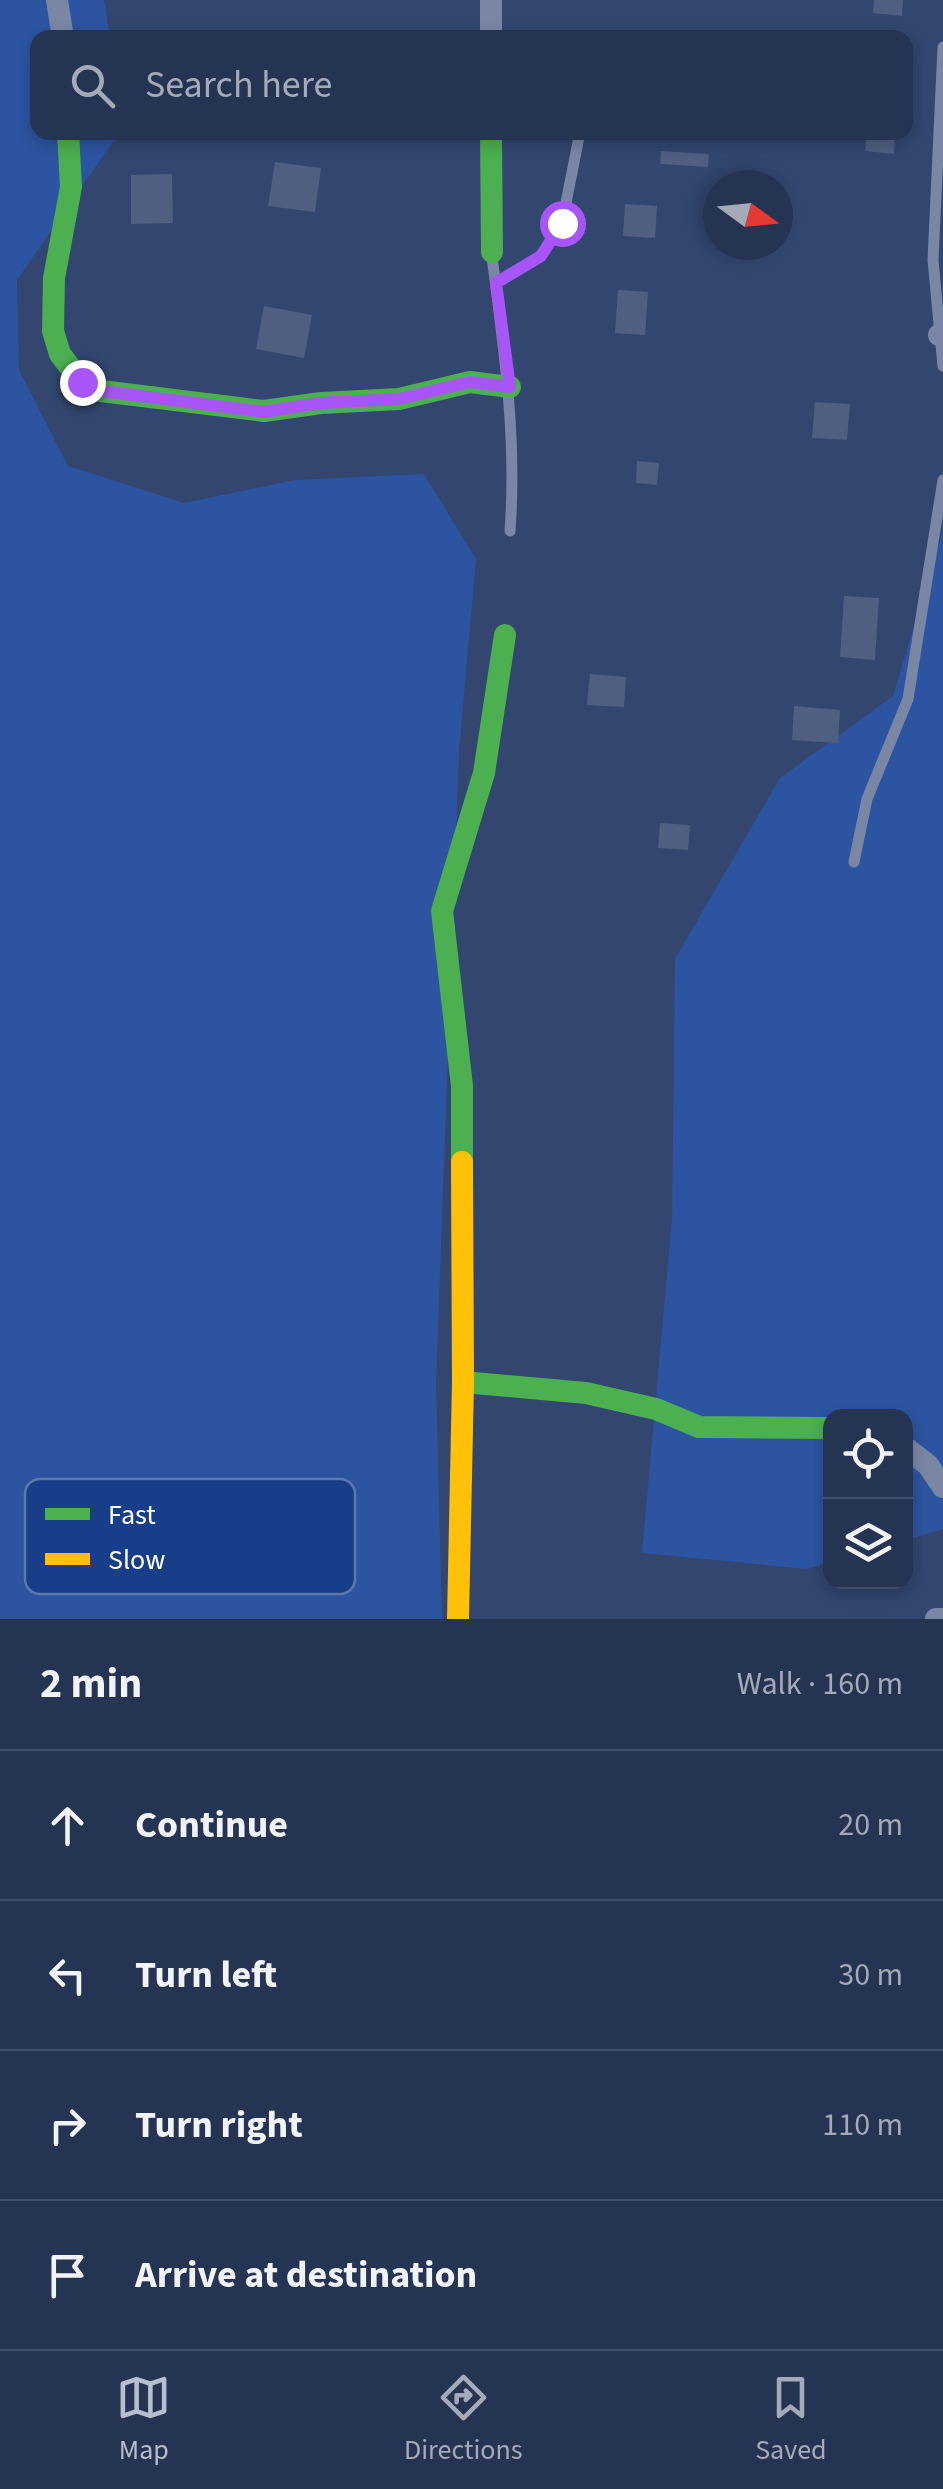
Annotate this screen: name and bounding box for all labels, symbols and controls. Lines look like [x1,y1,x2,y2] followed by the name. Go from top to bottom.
[30,30,913,140] search box
[65,58,120,113] icon: search
[145,58,332,112] text: Search here
[703,170,793,260] north arrow
[540,201,586,247] route start
[60,360,106,406] route end
[823,1409,913,1589] map controls
[823,1409,913,1499] button: locate
[25,1479,355,1594] legend
[108,1495,156,1535] text: Fast
[823,1499,913,1589] button: layers
[108,1540,165,1580] text: Slow
[40,1654,142,1714] text: 2 min
[737,1661,903,1707] text: Walk · 160 m
[40,1798,95,1853] icon: ahead
[135,1798,288,1852] text: Continue
[838,1802,903,1848] text: 20 m
[40,1948,95,2003] icon: left
[135,1948,277,2002] text: Turn left
[838,1952,903,1998] text: 30 m
[40,2098,95,2153] icon: right
[135,2098,303,2152] text: Turn right
[822,2102,903,2148] text: 110 m
[40,2248,95,2303] icon: arrive
[135,2248,477,2302] text: Arrive at destination
[116,2370,171,2470] tab: Map
[404,2370,523,2470] tab: Directions
[755,2370,827,2470] tab: Saved

